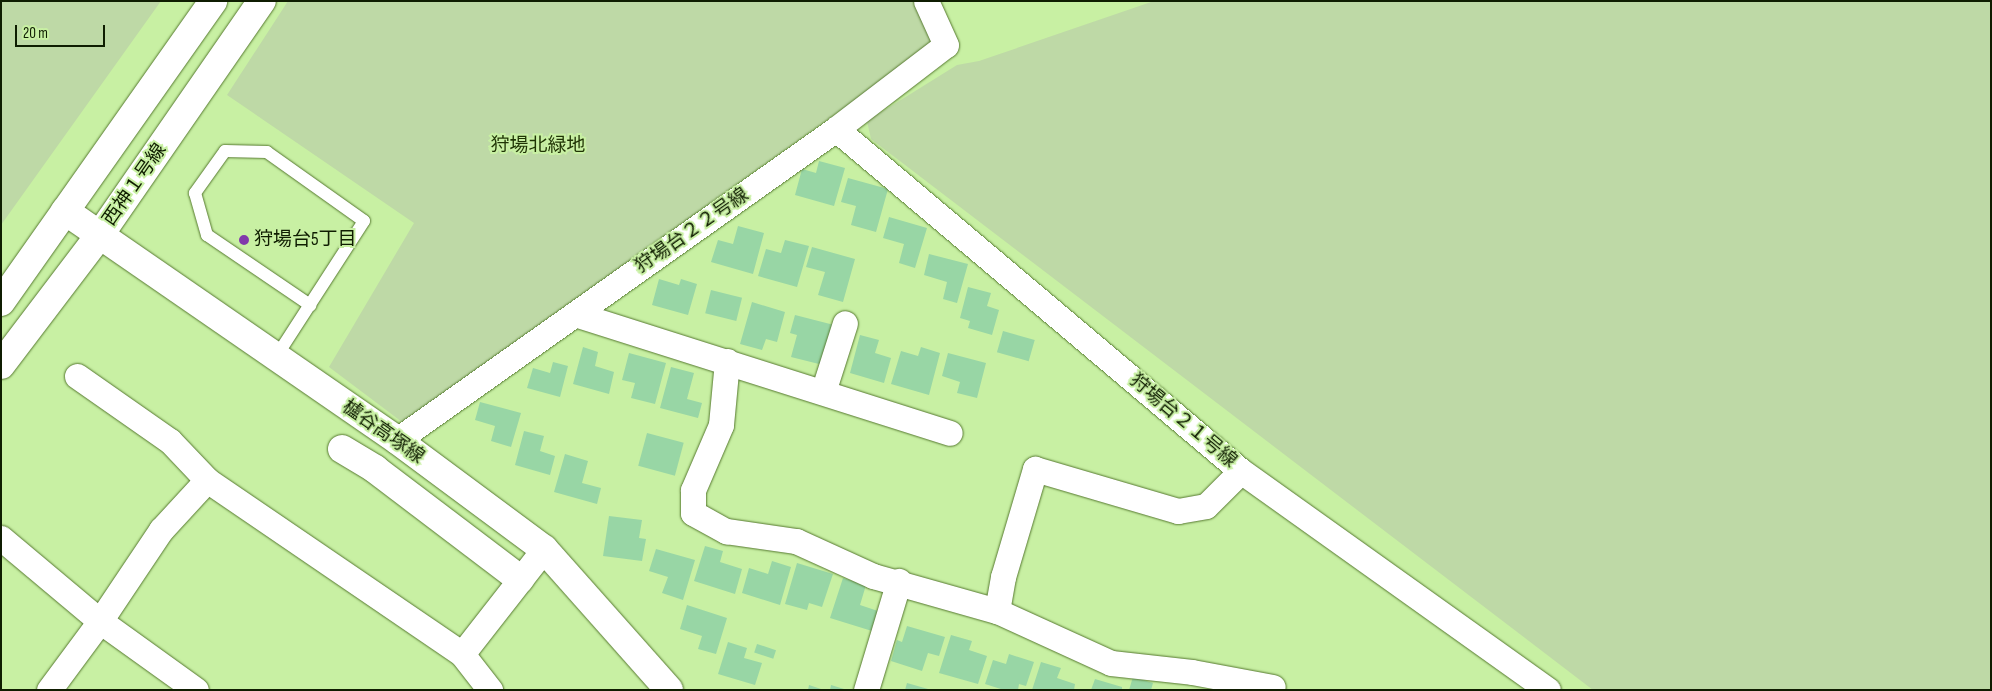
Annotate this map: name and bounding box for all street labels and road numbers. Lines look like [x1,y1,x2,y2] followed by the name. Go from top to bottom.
[98,140,172,230] street label: 西神１号線
[631,184,753,278] street label: 狩場台２２号線
[1125,370,1241,472] street label: 狩場台２１号線
[338,395,428,469] street label: 櫨谷高塚線

